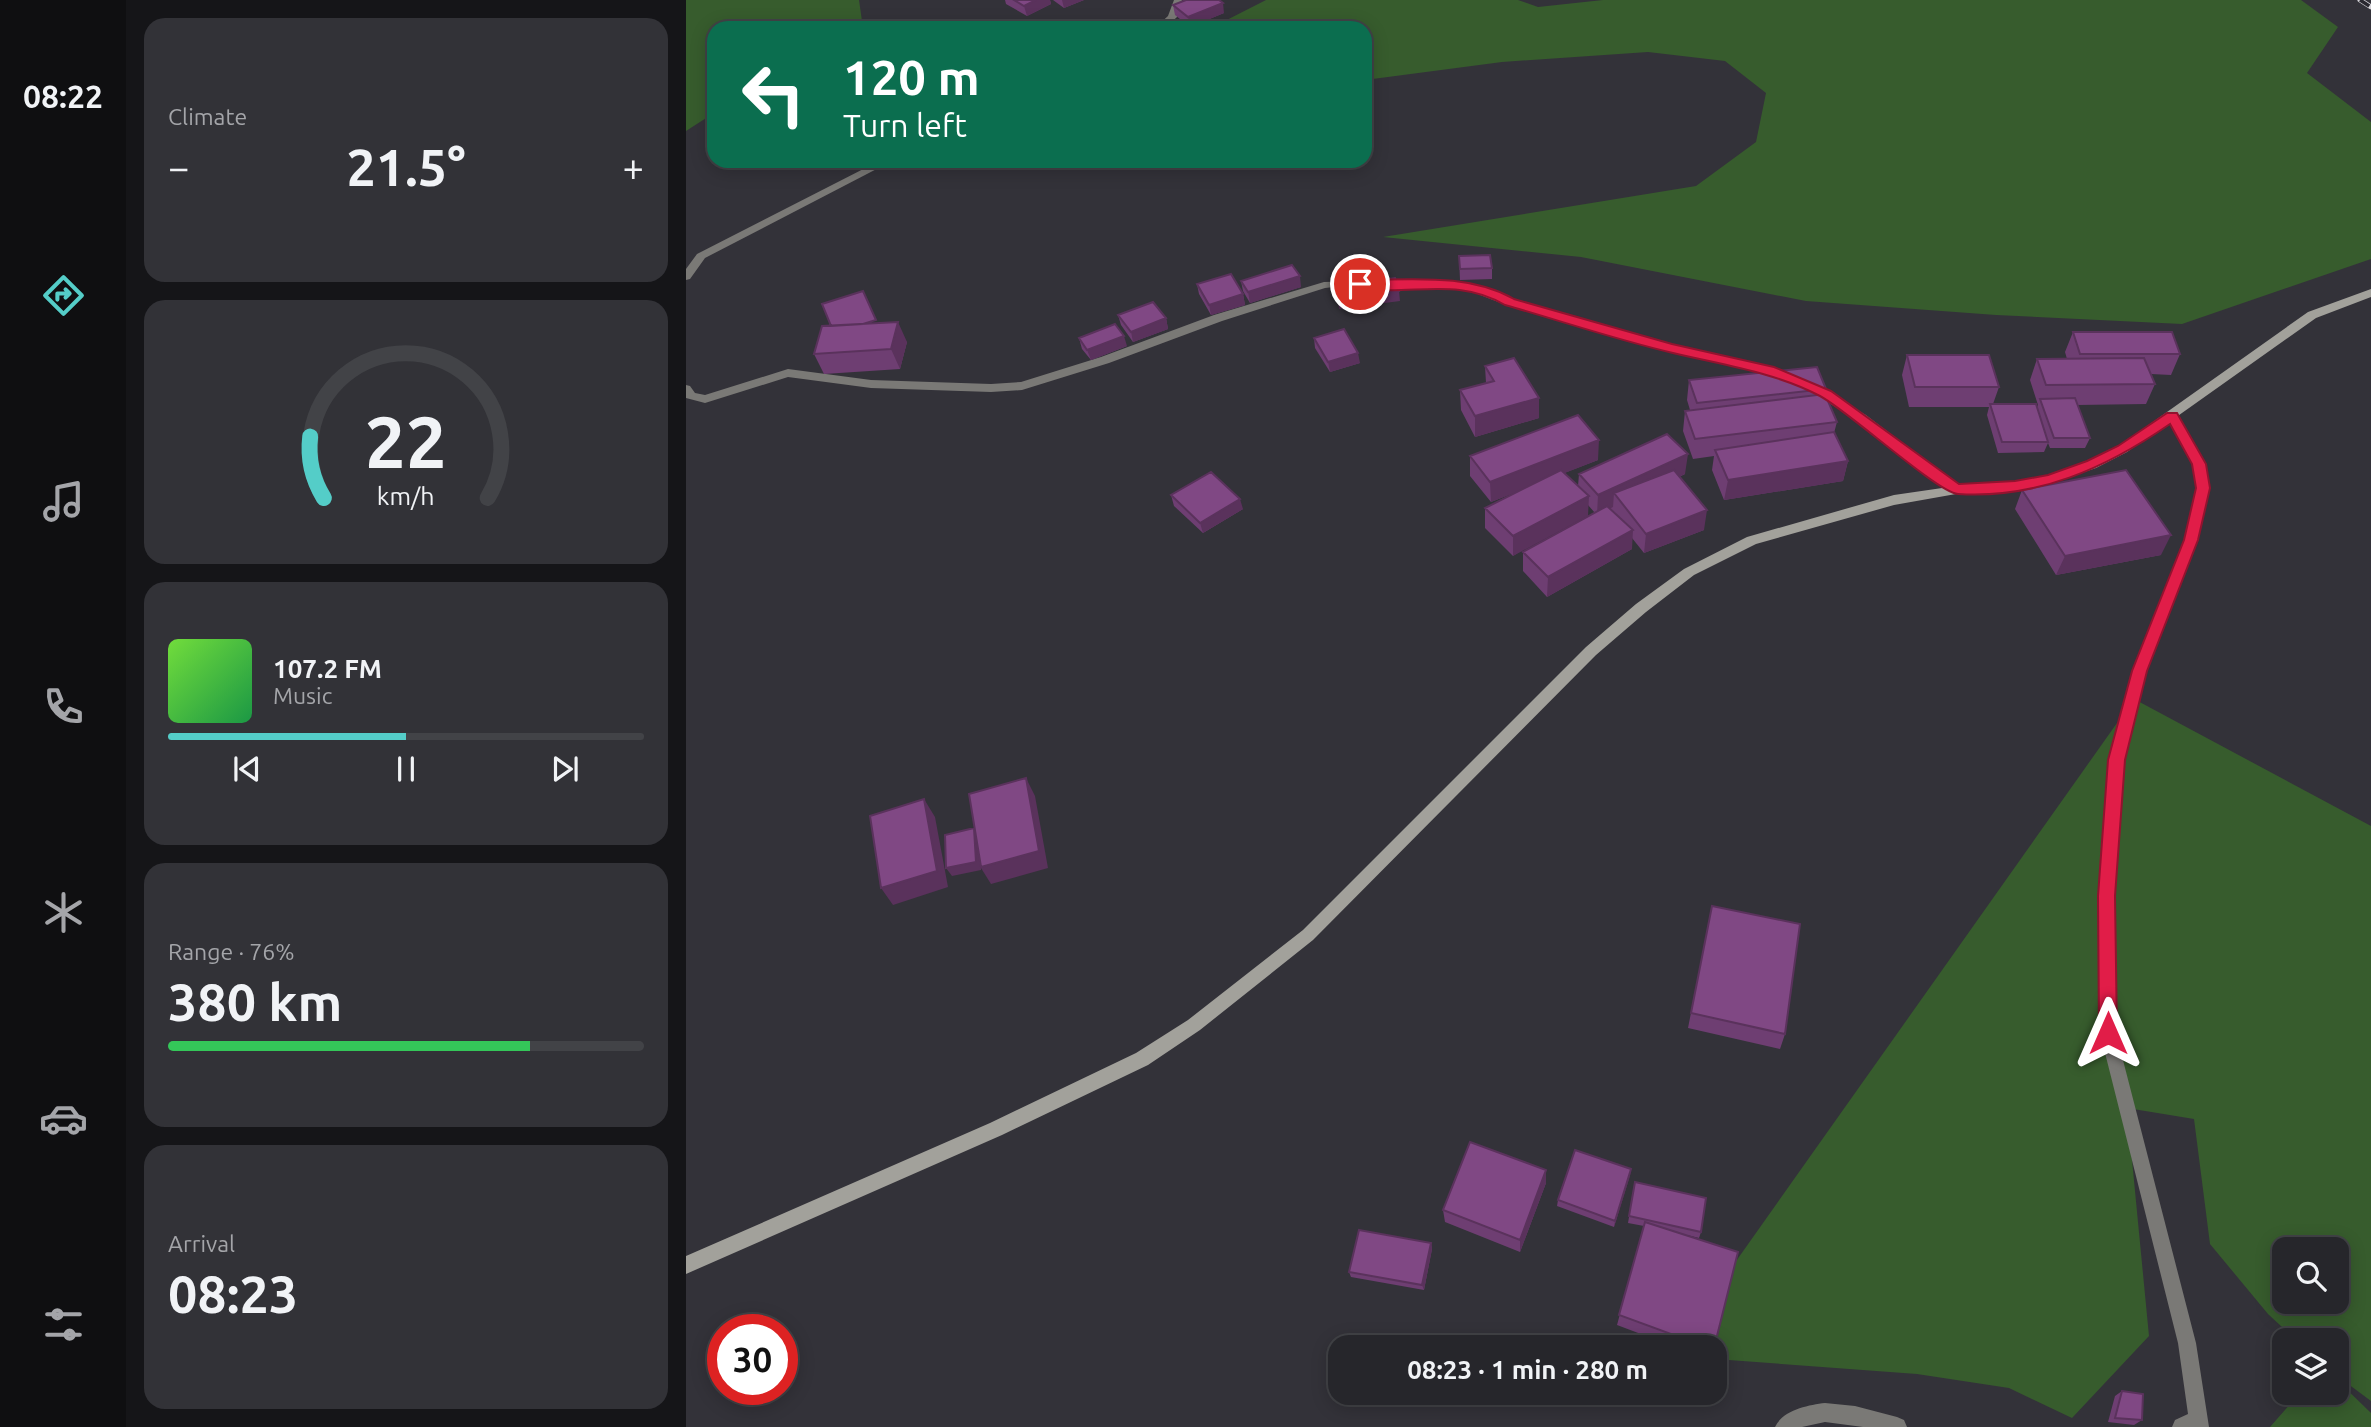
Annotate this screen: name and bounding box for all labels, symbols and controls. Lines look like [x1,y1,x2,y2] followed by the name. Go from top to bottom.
[728,49,819,140] icon: left
[843,49,980,104] text: 120 m
[23,78,103,114] text: 08:22
[168,104,247,129] text: Climate
[843,107,967,143] text: Turn left
[346,138,466,196] text: 21.5°
[168,146,189,188] text: −
[623,146,644,188] text: +
[1330,254,1390,314] pin
[1341,265,1379,303] icon: arrive
[39,271,88,320] icon: directions
[365,400,447,482] text: 22
[39,477,88,526] icon: music
[377,481,435,509] text: km/h
[273,654,382,683] text: 107.2 FM
[39,682,88,731] icon: phone
[273,683,332,708] text: Music
[228,750,266,788] icon: previous
[387,750,425,788] icon: pause
[546,750,584,788] icon: next
[39,888,88,937] icon: climate
[168,939,295,964] text: Range · 76%
[168,973,342,1031] text: 380 km
[2071,996,2145,1070] position arrow
[39,1094,88,1143] icon: car
[168,1231,235,1256] text: Arrival
[2272,1237,2349,1405] map controls
[2272,1237,2349,1314] button: search
[168,1265,298,1323] text: 08:23
[39,1300,88,1349] icon: filters
[707,1314,798,1405] speed limit sign: 30
[2272,1328,2349,1405] button: layers
[1407,1355,1648,1384] text: 08:23 · 1 min · 280 m

